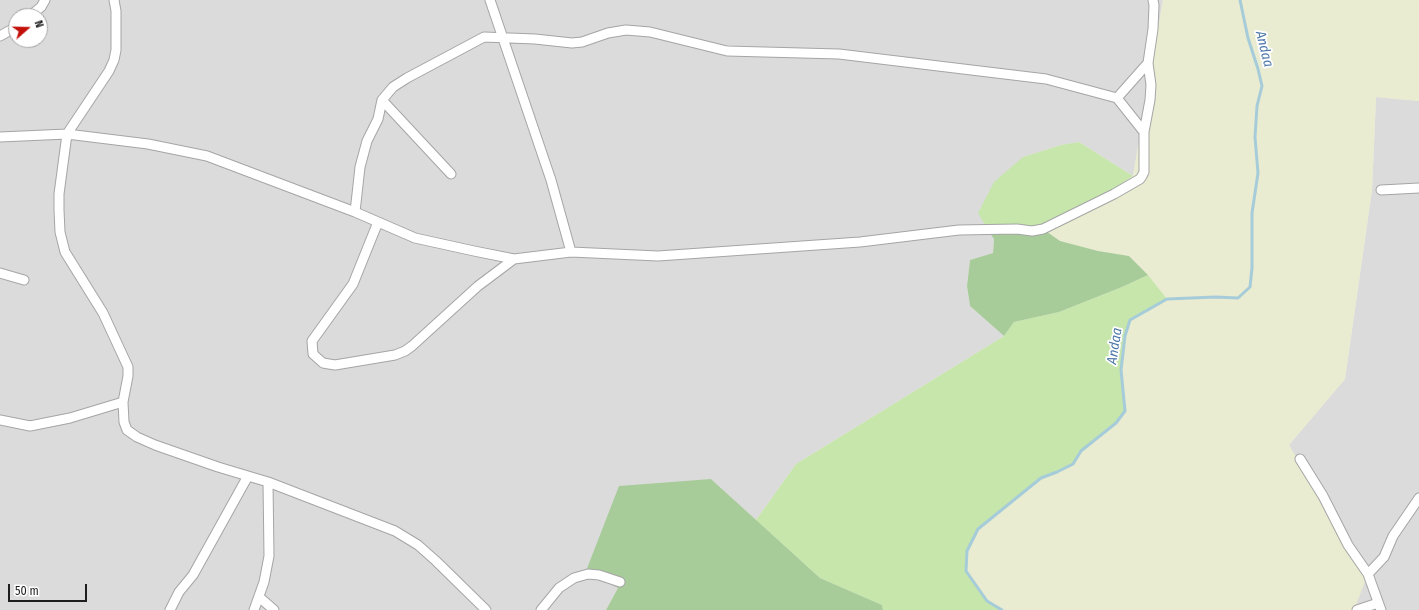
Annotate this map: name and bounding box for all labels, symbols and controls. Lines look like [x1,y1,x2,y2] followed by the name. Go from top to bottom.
[8,8,48,48] north arrow
[32,19,46,29] text: N
[1251,29,1277,69] water label: Andaa
[1104,327,1126,365] water label: Andaa
[10,576,89,602] scale bar
[15,584,39,598] text: 50 m

